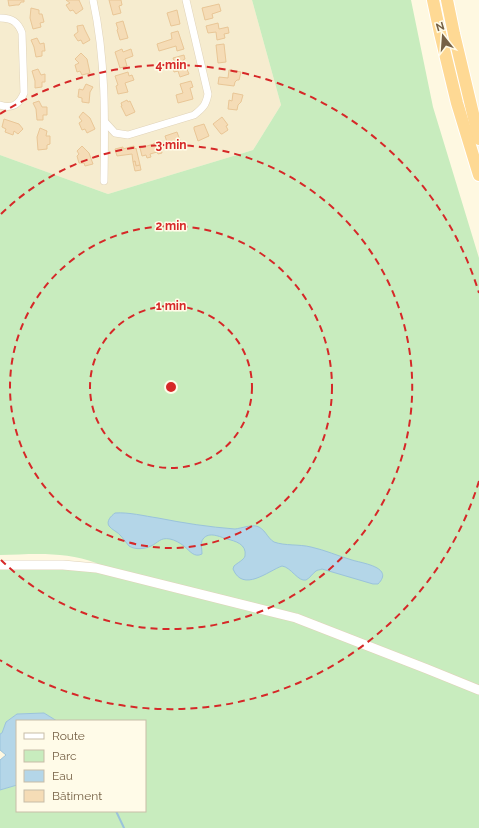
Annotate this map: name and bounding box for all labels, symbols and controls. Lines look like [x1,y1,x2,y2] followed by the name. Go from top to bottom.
[423,16,463,56] north arrow
[434,19,446,34] text: N
[155,58,187,72] text: 4 min
[155,138,187,152] text: 3 min
[155,219,187,233] text: 2 min
[156,299,186,313] text: 1 min
[164,380,178,394] centre of rings
[16,720,146,812] legend
[52,729,85,743] text: Route
[52,749,77,763] text: Parc
[52,769,73,783] text: Eau
[52,789,102,803] text: Bâtiment

